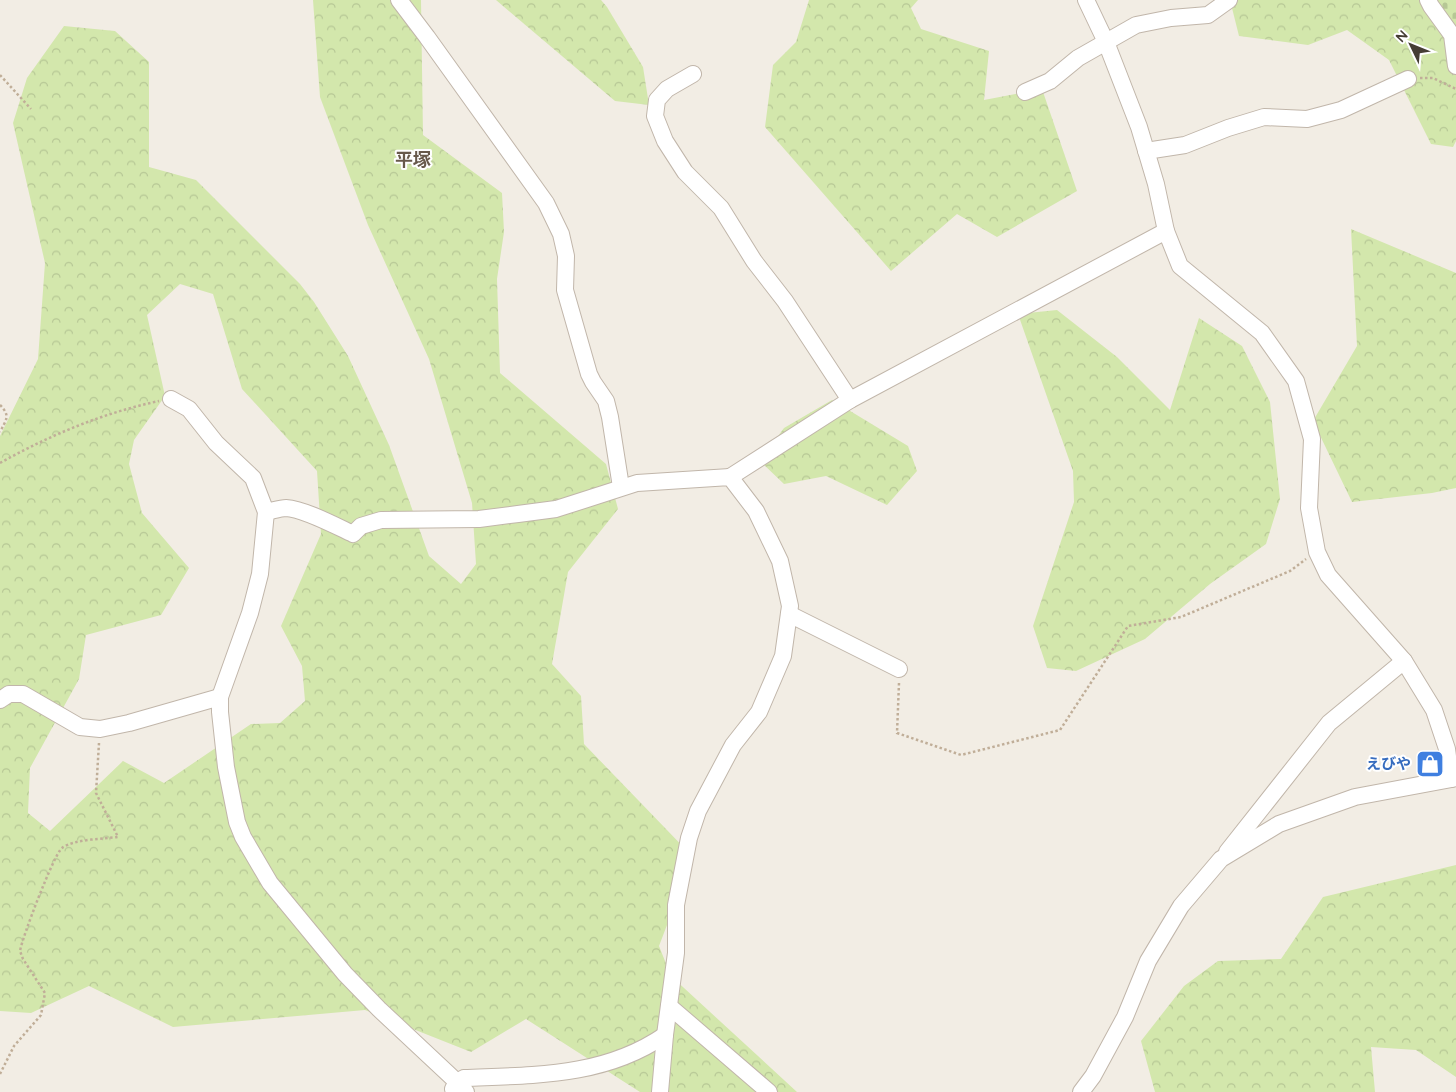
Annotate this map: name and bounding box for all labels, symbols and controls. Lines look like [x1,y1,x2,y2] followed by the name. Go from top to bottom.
[1386,20,1436,70] north arrow
[1391,26,1412,46] text: N
[395,148,431,171] district label: 平塚
[1415,749,1445,779] shop icon: えびや
[1366,754,1411,773] place label: えびや

